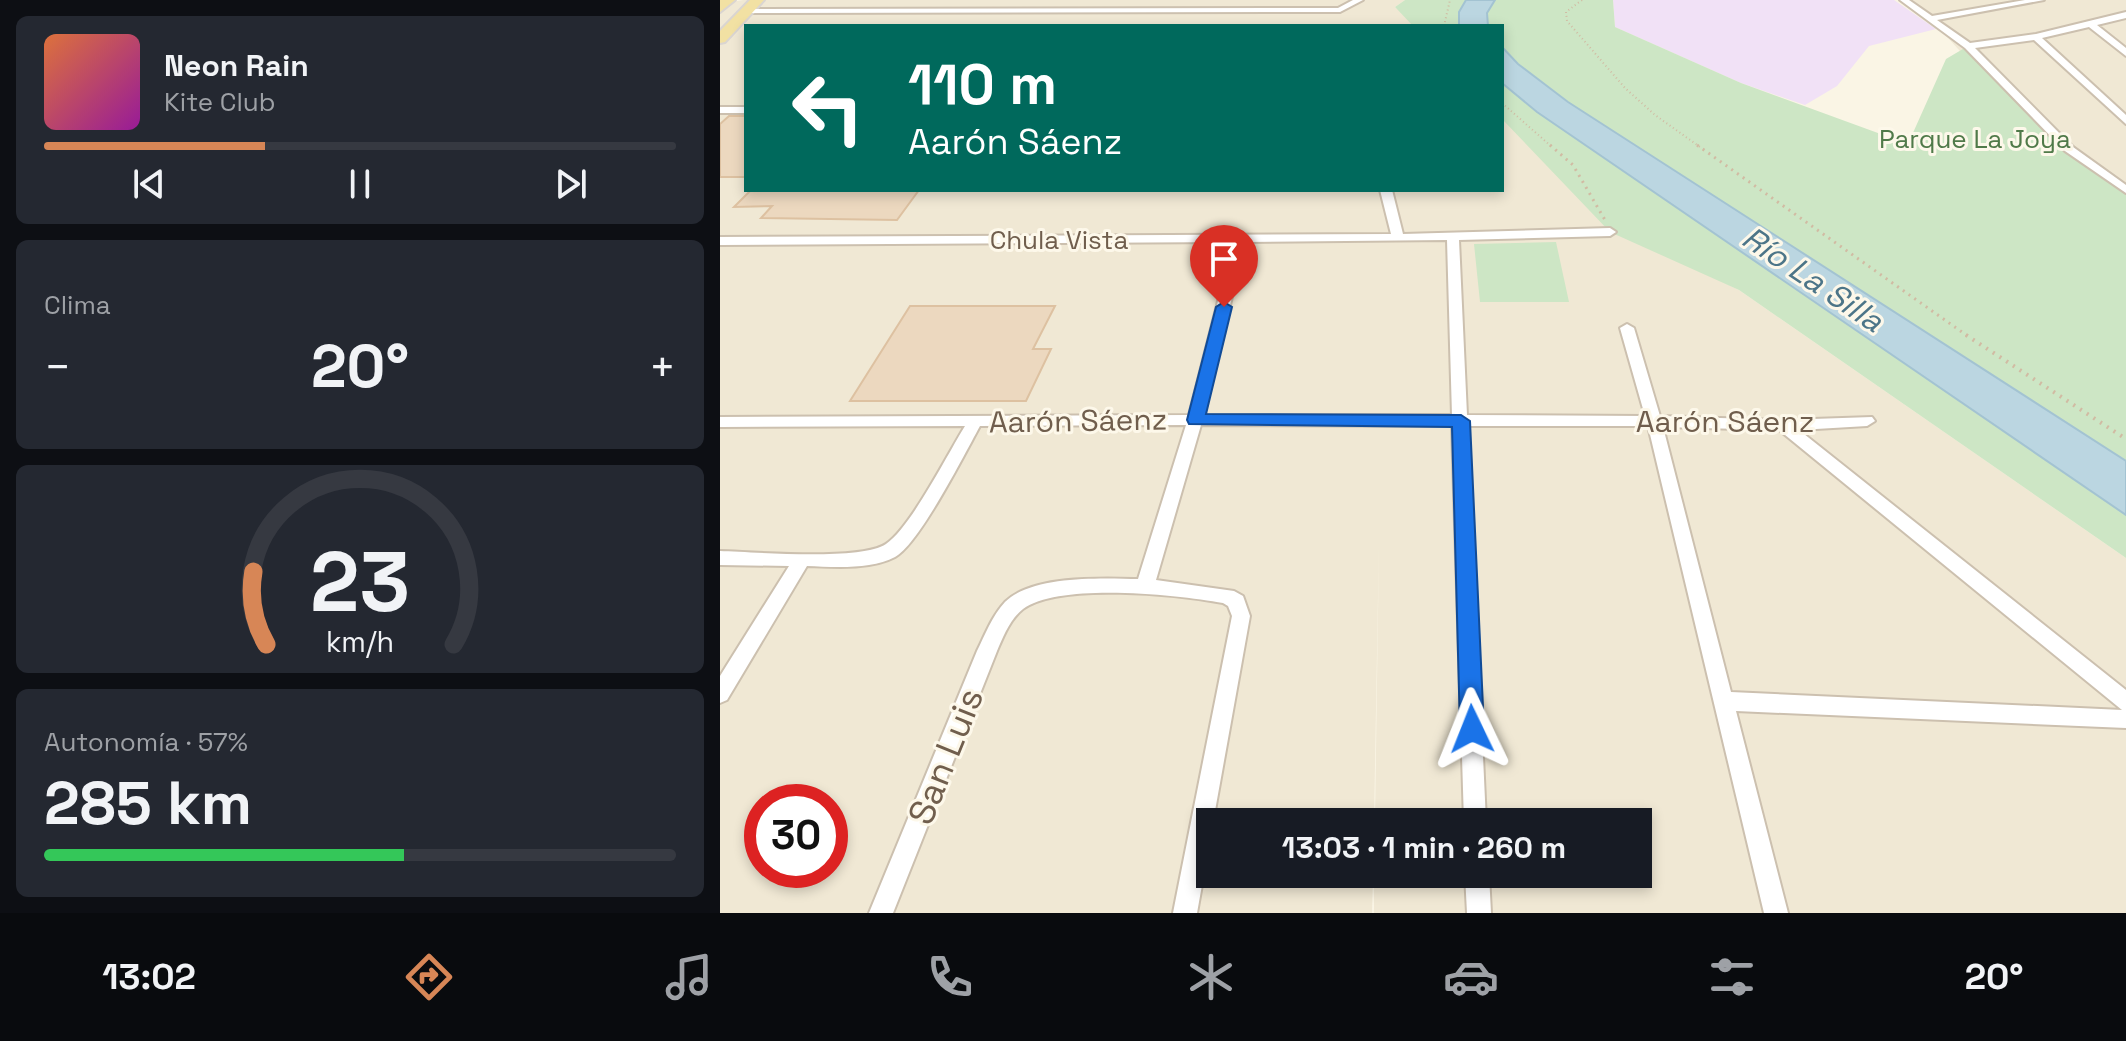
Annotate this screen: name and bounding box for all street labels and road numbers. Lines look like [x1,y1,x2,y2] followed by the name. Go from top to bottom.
[990,223,1128,257] street label: Chula Vista
[988,399,1168,442] street label: Aarón Sáenz
[1636,402,1814,441] street label: Aarón Sáenz
[898,681,994,831] street label: San Luis

